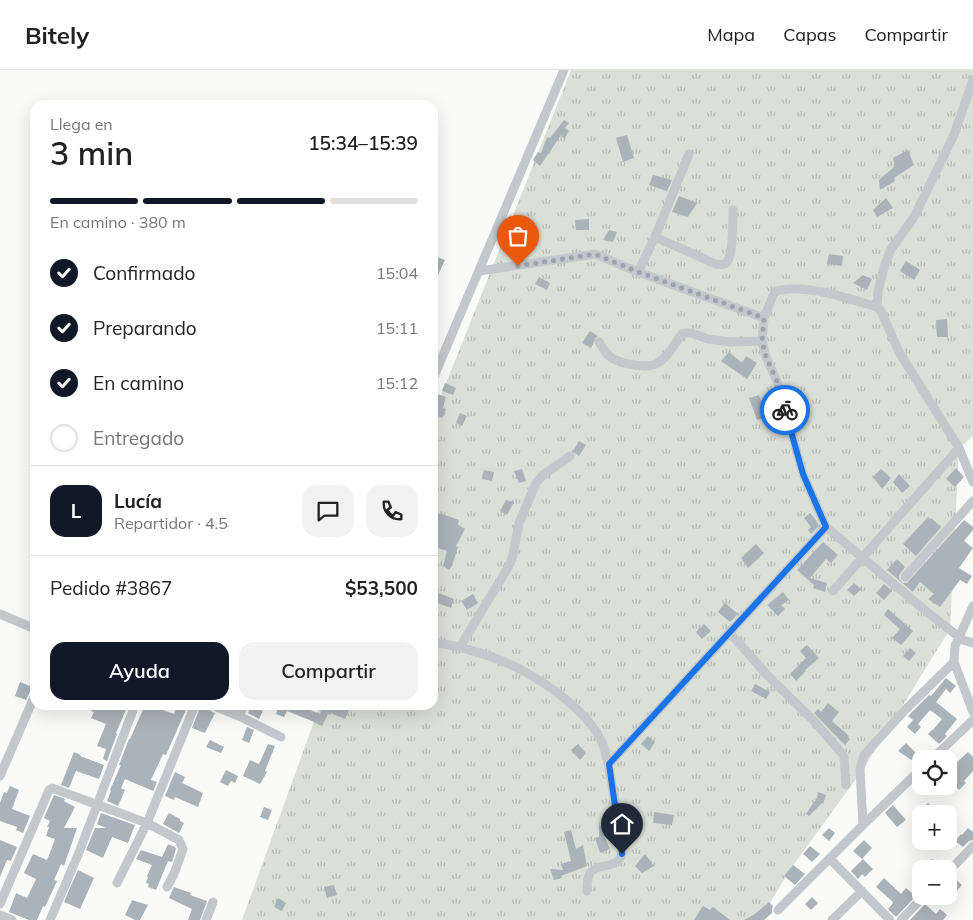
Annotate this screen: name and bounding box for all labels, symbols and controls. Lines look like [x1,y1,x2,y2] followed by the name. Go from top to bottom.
[25,20,89,50] text: Bitely
[707,23,755,46] text: Mapa
[783,23,837,46] text: Capas
[865,23,948,46] text: Compartir
[50,114,113,134] text: Llega en
[308,131,418,155] text: 15:34–15:39
[50,133,133,173] text: 3 min
[50,212,186,232] text: En camino · 380 m
[497,215,539,266] pin
[504,222,532,250] icon: bag
[50,259,78,287] icon: check
[93,261,195,285] text: Confirmado
[376,263,418,283] text: 15:04
[50,314,78,342] icon: check
[93,316,197,340] text: Preparando
[376,318,418,338] text: 15:11
[50,369,78,397] icon: check
[93,371,184,395] text: En camino
[376,373,418,393] text: 15:12
[760,385,810,435] courier
[771,396,799,424] icon: bike
[93,426,184,450] text: Entregado
[302,485,354,537] button: chat
[366,485,418,537] button: phone
[114,489,162,513] text: Lucía
[71,499,81,523] text: L
[114,513,228,533] text: Repartidor · 4.5
[50,576,172,600] text: Pedido #3867
[345,576,418,600] text: $53,500
[50,642,229,700] button: Ayuda
[239,642,418,700] button: Compartir
[912,750,957,905] map controls
[912,750,957,795] button: locate
[601,803,643,854] pin
[912,805,957,850] button: +
[608,810,636,838] icon: home
[912,860,957,905] button: −

